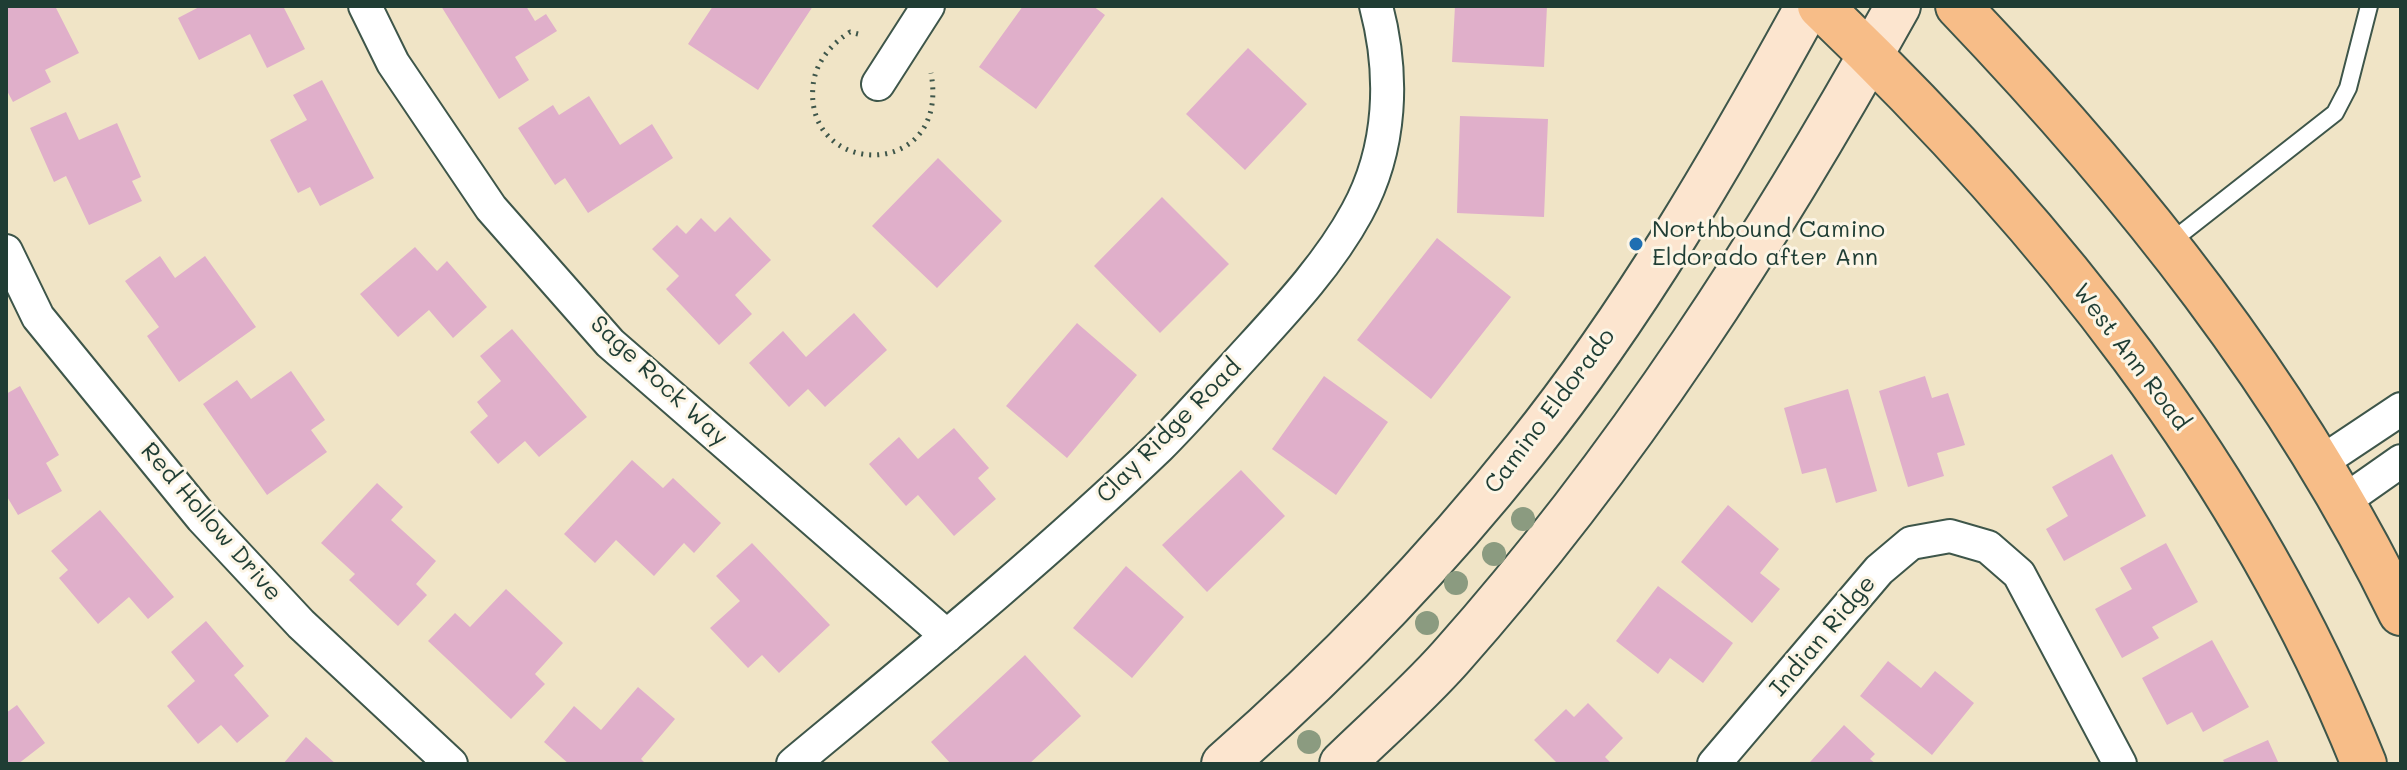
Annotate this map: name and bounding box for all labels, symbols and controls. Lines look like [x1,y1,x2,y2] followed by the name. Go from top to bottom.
[1652,216,1885,272] place label: Northbound Camino Eldorado after Ann
[1627,235,1645,253] marker: Northbound Camino Eldorado after Ann
[2066,278,2196,436] street label: West Ann Road
[584,310,734,452] street label: Sage Rock Way
[1478,323,1622,499] street label: Camino Eldorado
[1091,353,1247,509] street label: Clay Ridge Road
[134,437,288,607] street label: Red Hollow Drive
[1764,570,1882,702] street label: Indian Ridge

